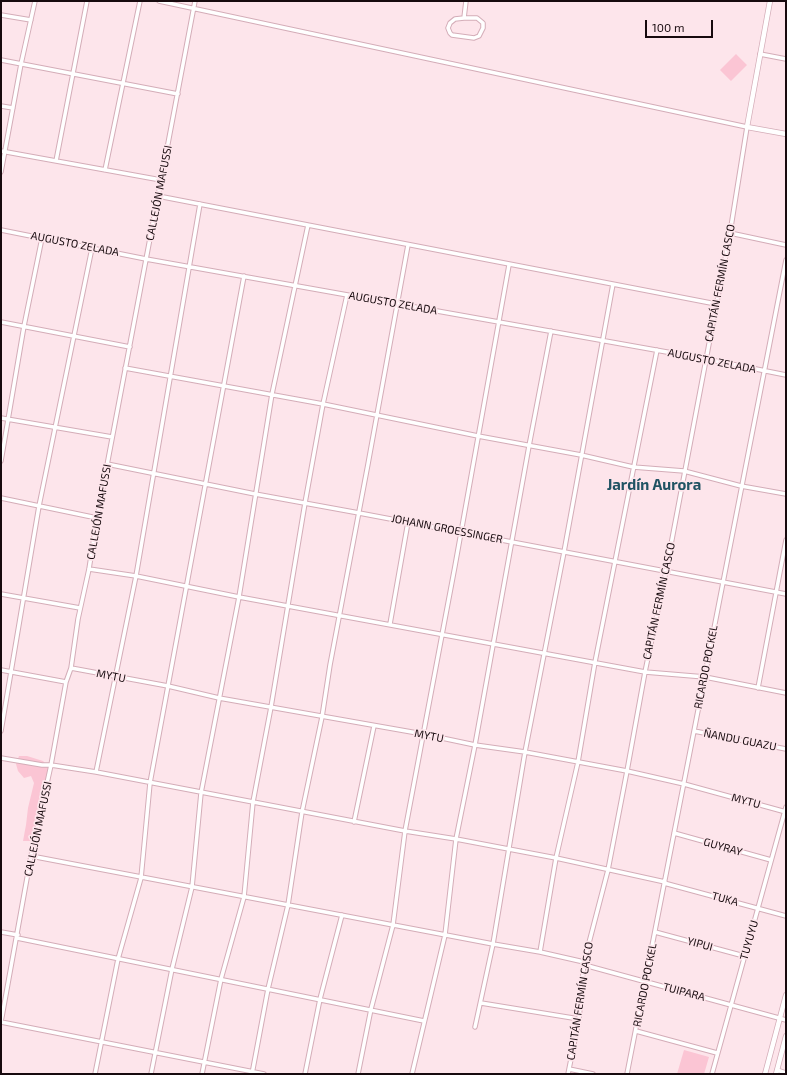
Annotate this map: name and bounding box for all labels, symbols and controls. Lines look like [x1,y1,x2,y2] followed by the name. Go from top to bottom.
[647,12,715,38] scale bar
[652,20,684,34] text: 100 m
[143,144,175,242] street label: CALLEJÓN MAFUSSI
[702,223,738,343] street label: CAPITÁN FERMÍN CASCO
[30,229,120,259] street label: AUGUSTO ZELADA
[348,289,438,317] street label: AUGUSTO ZELADA
[667,346,757,376] street label: AUGUSTO ZELADA
[84,463,114,561] street label: CALLEJÓN MAFUSSI
[607,476,701,494] district label: Jardín Aurora
[390,512,504,546] street label: JOHANN GROESSINGER
[640,541,678,661] street label: CAPITÁN FERMÍN CASCO
[691,624,721,710] street label: RICARDO POCKEL
[95,667,127,685] street label: MYTU
[702,726,778,754] street label: ÑANDU GUAZU
[413,727,445,745] street label: MYTU
[21,780,55,878] street label: CALLEJÓN MAFUSSI
[730,791,762,811] street label: MYTU
[702,835,744,859] street label: GUYRAY
[710,889,740,909] street label: TUKA
[737,919,761,961] street label: TUYUYU
[686,934,714,954] street label: YIPUI
[564,941,596,1061] street label: CAPITÁN FERMÍN CASCO
[630,942,660,1028] street label: RICARDO POCKEL
[661,980,707,1004] street label: TUIPARA

